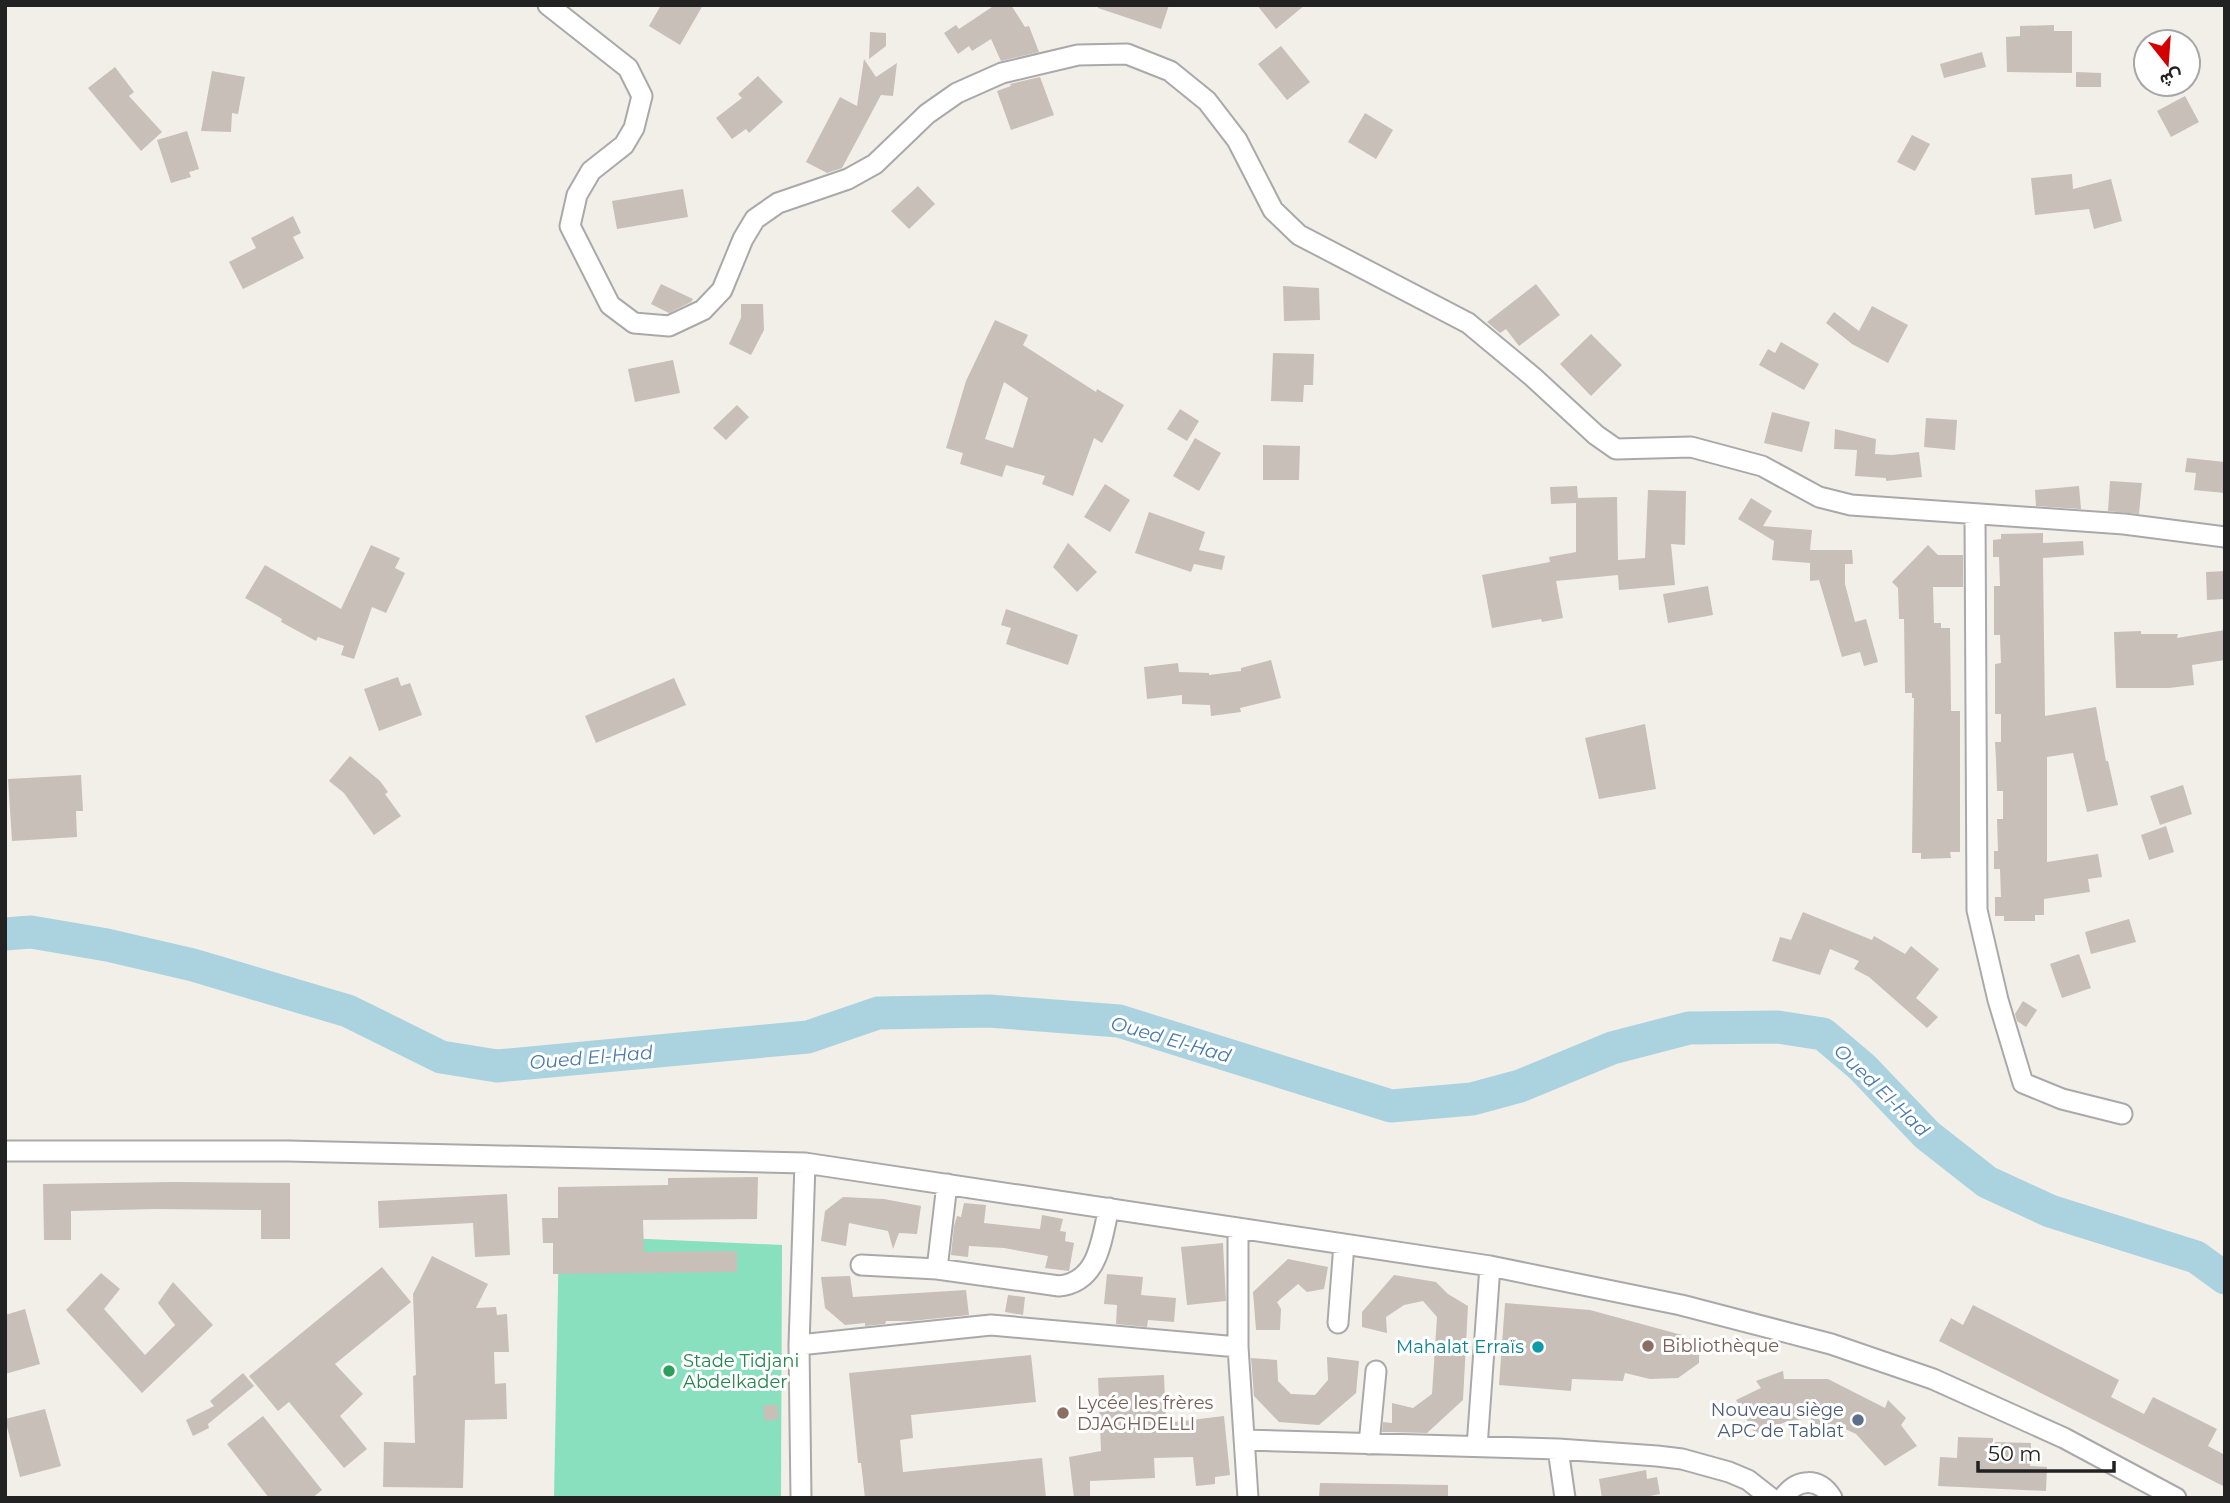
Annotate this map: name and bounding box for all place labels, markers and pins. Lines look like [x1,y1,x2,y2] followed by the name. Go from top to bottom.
[1662,1335,1779,1357] place label: Bibliothèque
[1396,1336,1524,1358] place label: Mahalat Erraïs
[1640,1338,1656,1354] marker: Bibliothèque
[1530,1339,1546,1355] marker: Mahalat Erraïs
[683,1350,799,1393] place label: Stade Tidjani Abdelkader
[661,1363,677,1379] marker: Stade Tidjani Abdelkader
[1077,1392,1214,1435] place label: Lycée les frères DJAGHDELLI
[1711,1399,1844,1442] place label: Nouveau siège APC de Tablat
[1055,1405,1071,1421] marker: Lycée les frères DJAGHDELLI
[1850,1412,1866,1428] marker: Nouveau siège APC de Tablat

